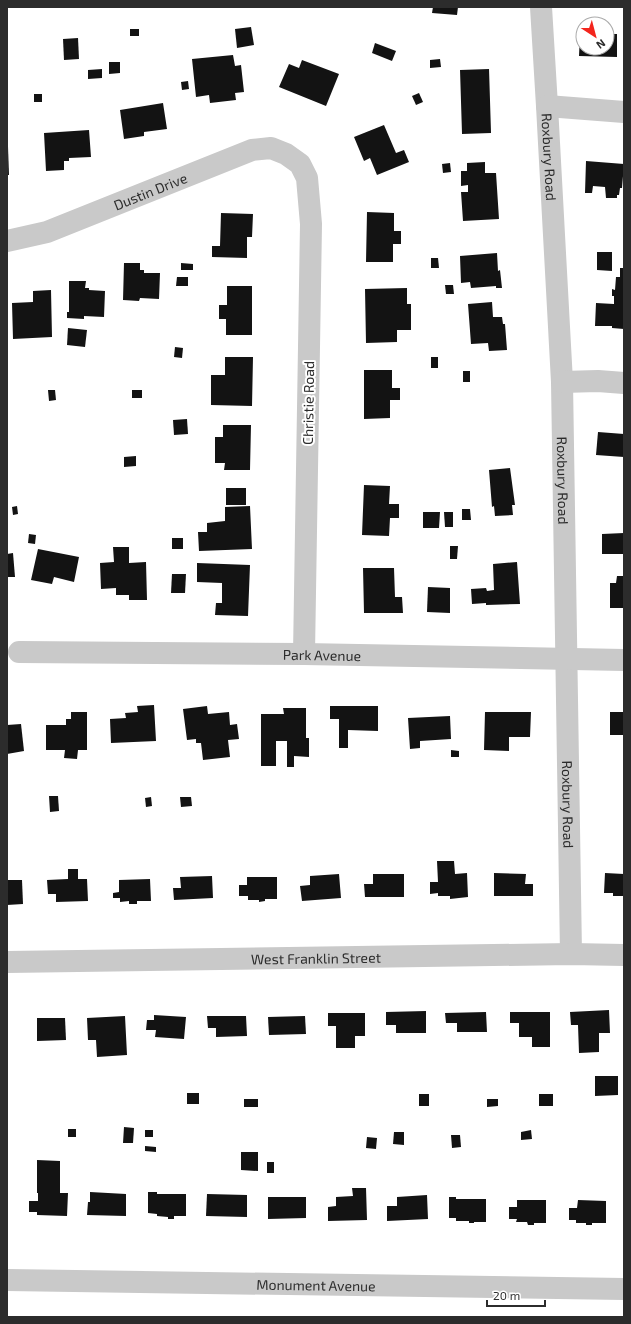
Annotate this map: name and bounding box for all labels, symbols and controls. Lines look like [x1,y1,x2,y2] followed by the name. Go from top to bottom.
[575,16,615,56] north arrow
[594,37,608,52] text: N
[539,112,561,201] street label: Roxbury Road
[111,168,189,213] street label: Dustin Drive
[299,361,317,445] street label: Christie Road
[554,436,573,524] street label: Roxbury Road
[283,645,361,664] street label: Park Avenue
[559,760,578,848] street label: Roxbury Road
[251,948,381,967] street label: West Franklin Street
[256,1275,376,1294] street label: Monument Avenue
[487,1282,545,1308] scale bar
[493,1288,520,1302] text: 20 m

